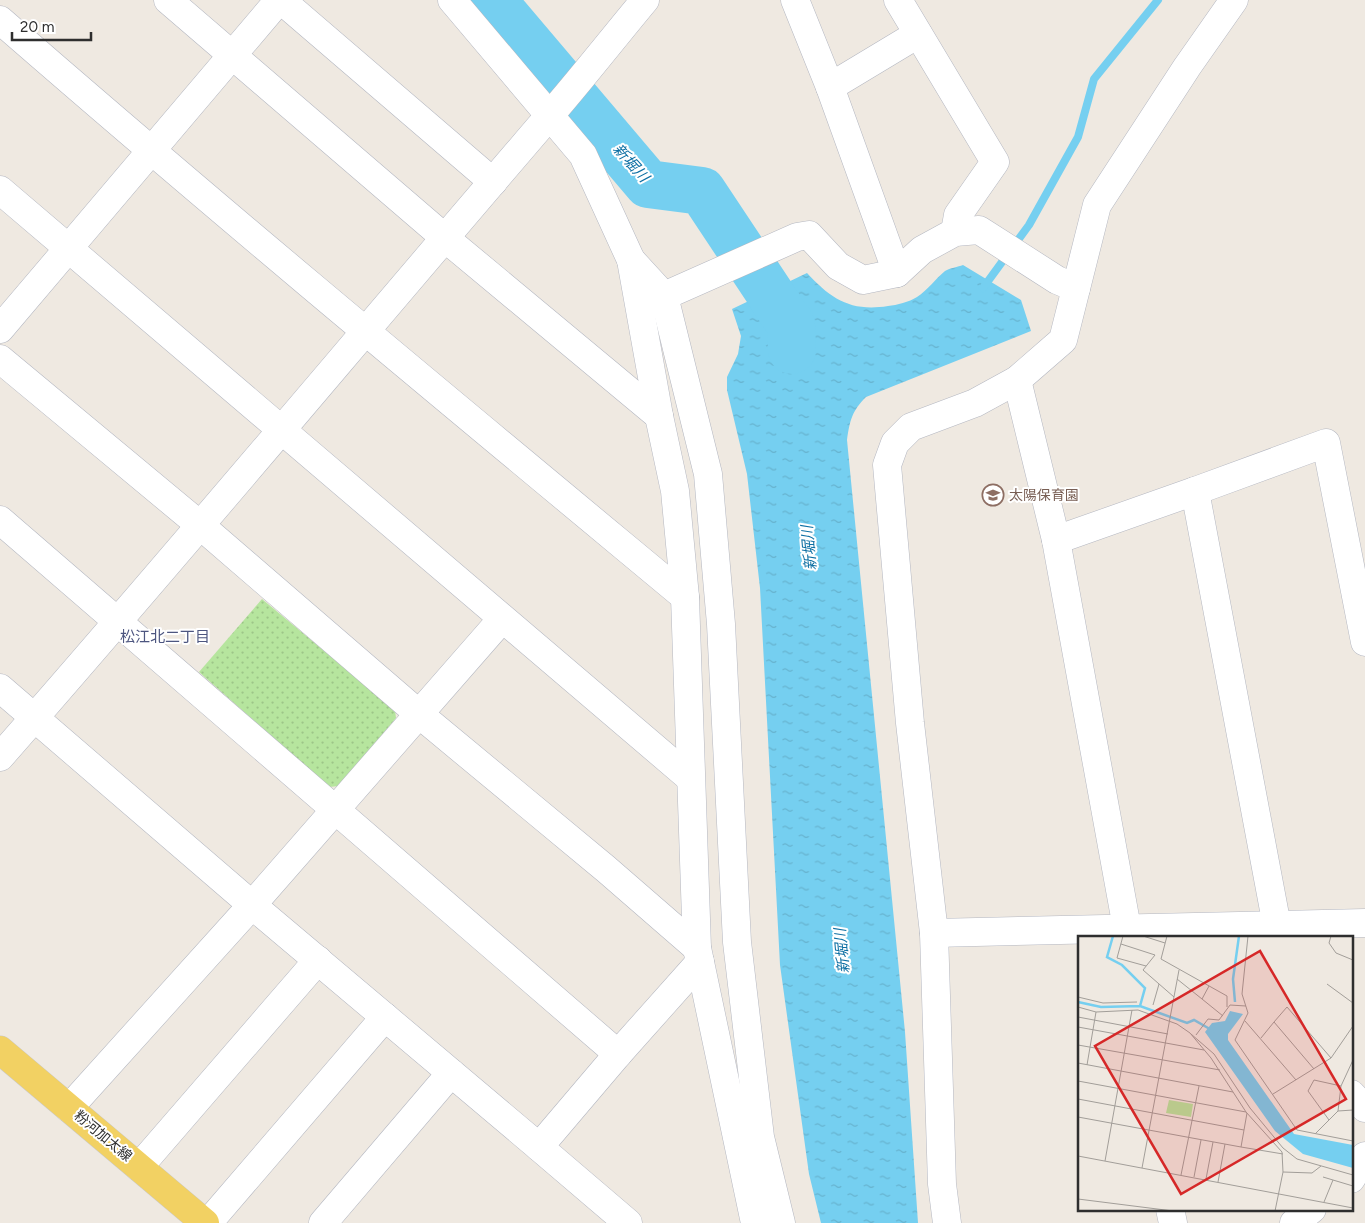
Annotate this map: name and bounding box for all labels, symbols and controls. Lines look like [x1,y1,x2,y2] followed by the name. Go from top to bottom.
[12,10,91,42] scale bar
[20,18,54,36] text: 20 m
[609,140,654,187] water label: 新堀川
[981,483,1005,507] school or university icon: 太陽保育園
[1009,487,1079,504] place label: 太陽保育園
[798,523,820,571] water label: 新堀川
[120,628,210,646] district label: 松江北二丁目
[831,926,853,974] water label: 新堀川
[1078,936,1352,1210] inset map
[71,1107,135,1165] street label: 粉河加太線

